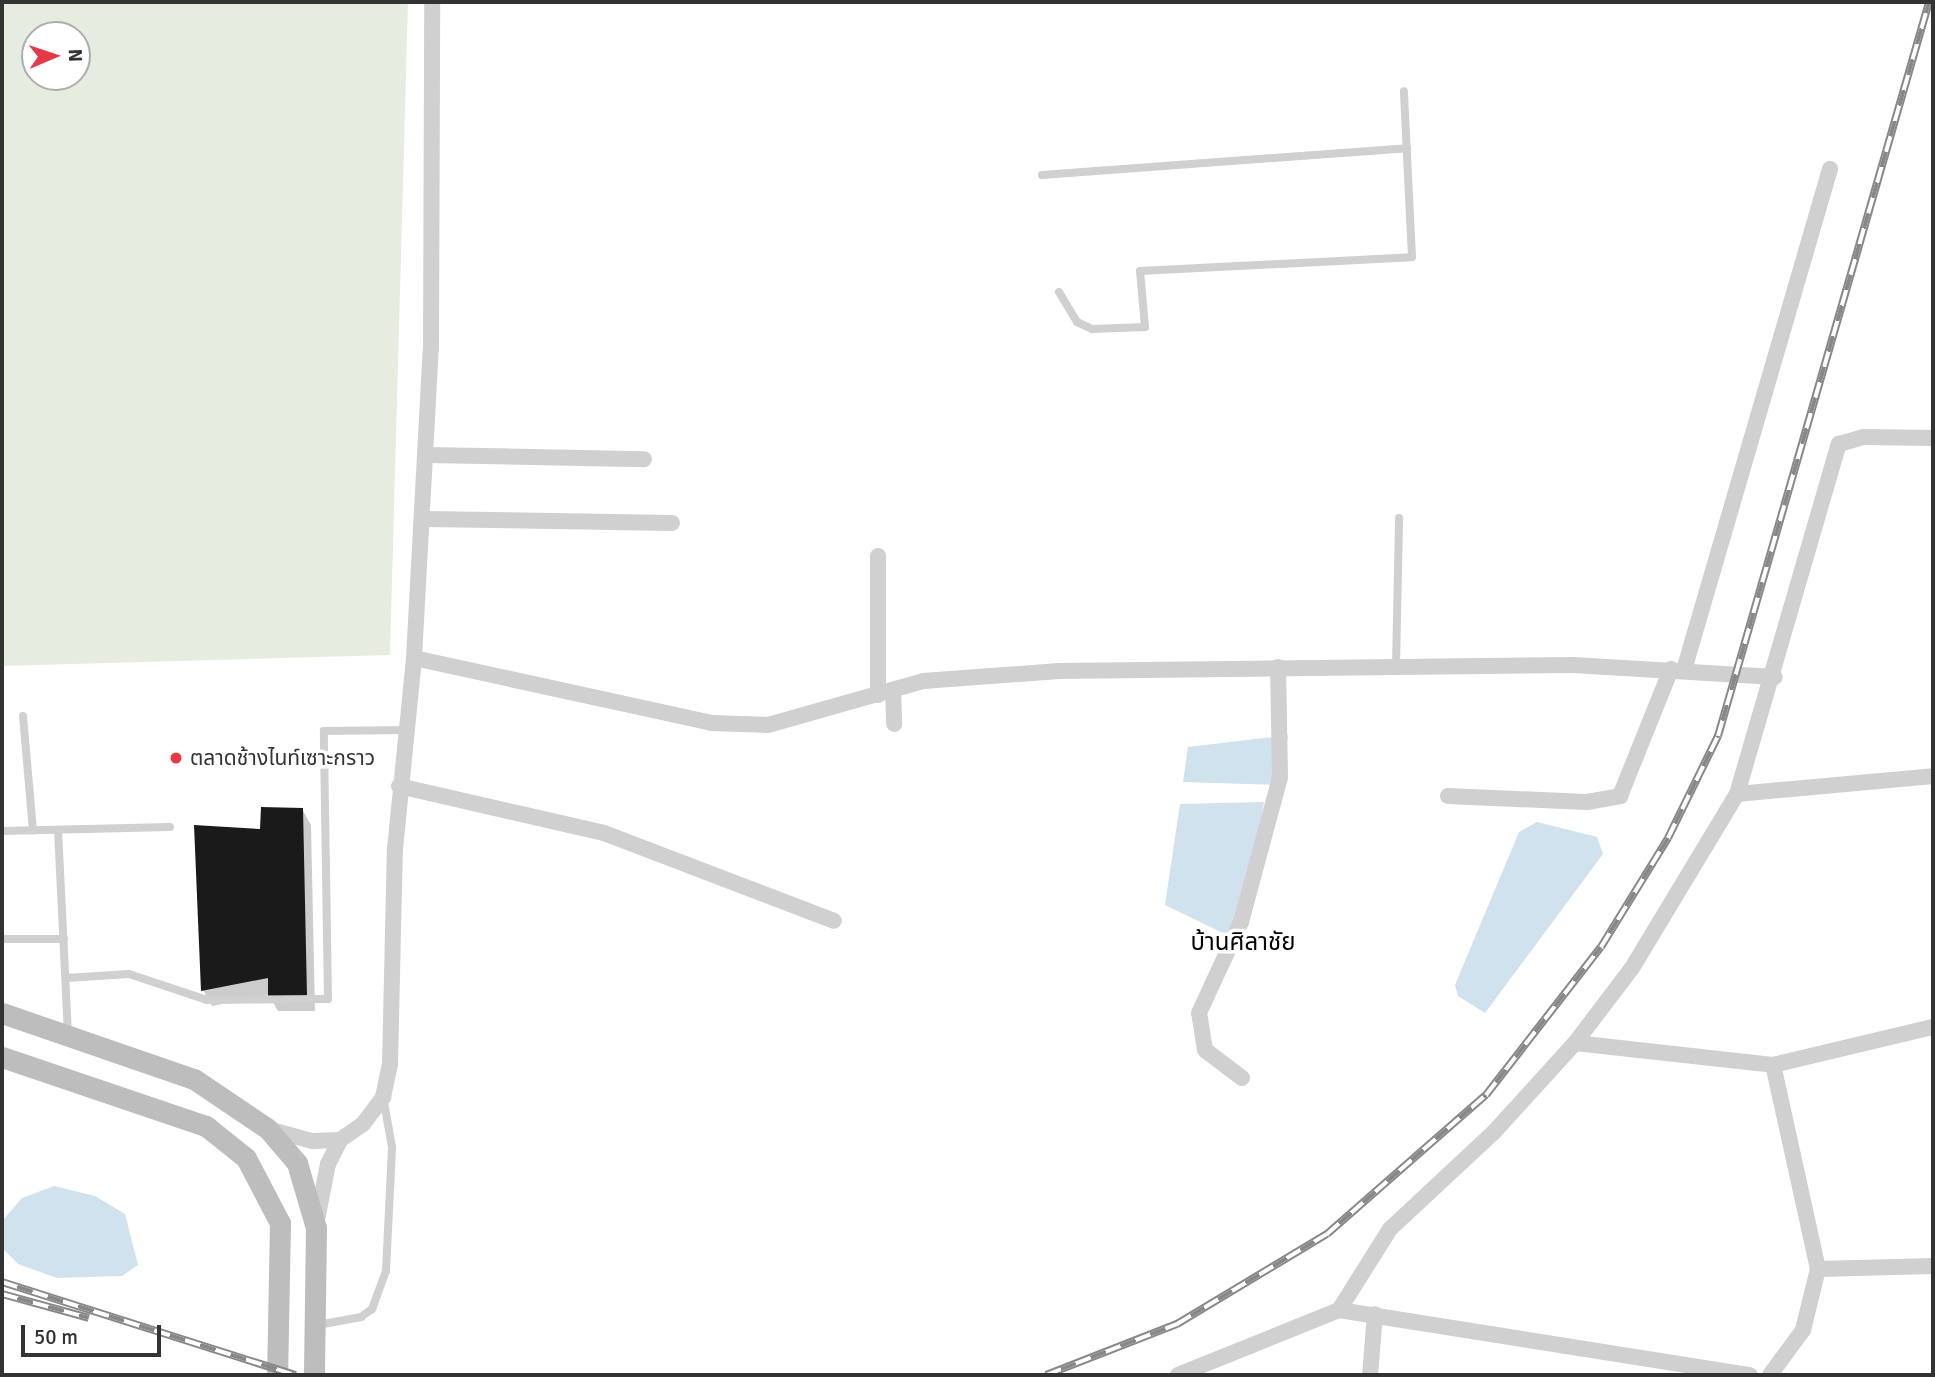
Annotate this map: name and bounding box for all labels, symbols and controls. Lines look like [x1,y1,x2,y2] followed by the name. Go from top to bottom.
[21,21,91,91] north arrow
[63,48,87,62] text: N
[190,745,375,771] place label: ตลาดช้างไนท์เซาะกราว
[168,750,184,766] marker: ตลาดช้างไนท์เซาะกราว
[1191,929,1295,957] district label: บ้านศิลาชัย
[24,1310,164,1354] scale bar
[34,1324,78,1350] text: 50 m

